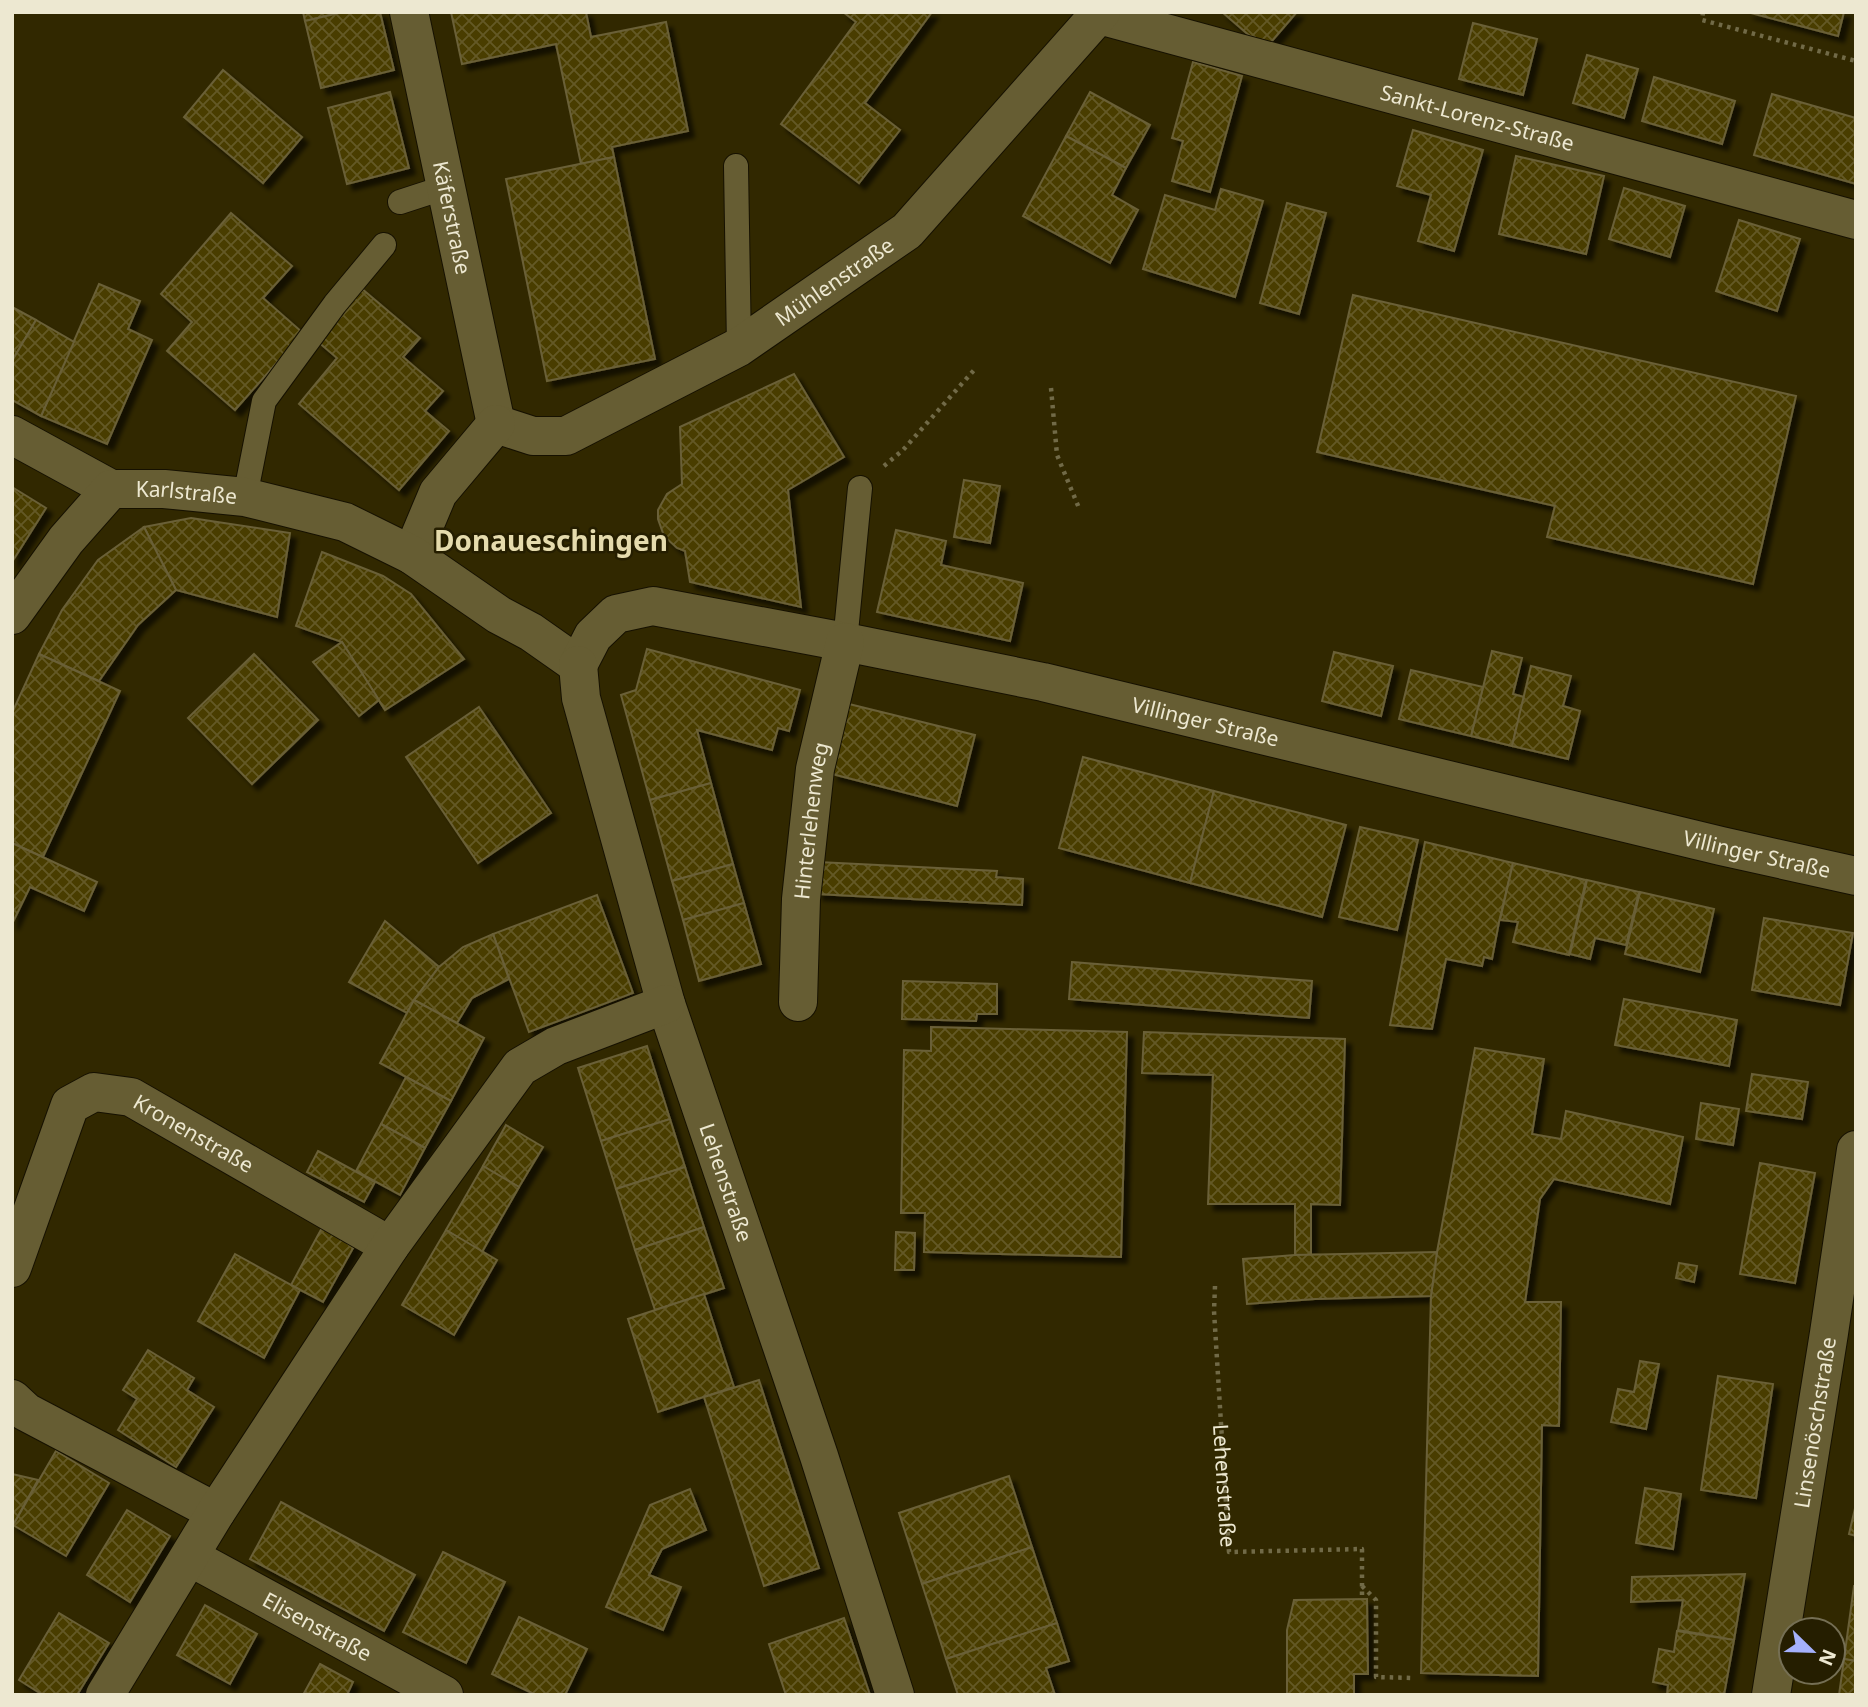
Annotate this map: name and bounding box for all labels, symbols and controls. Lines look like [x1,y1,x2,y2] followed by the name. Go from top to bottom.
[1377,78,1577,157] street label: Sankt-Lorenz-Straße
[427,158,478,277] street label: Käferstraße
[769,231,899,332] street label: Mühlenstraße
[136,475,238,510] street label: Karlstraße
[434,521,668,559] district label: Donaueschingen
[1129,690,1282,753] street label: Villinger Straße
[787,739,835,901] street label: Hinterlehenweg
[1680,823,1833,884] street label: Villinger Straße
[128,1087,259,1179] street label: Kronenstraße
[693,1119,759,1245] street label: Lehenstraße
[1787,1335,1842,1510] street label: Linsenöschstraße
[1207,1423,1243,1548] street label: Lehenstraße
[258,1585,377,1667] street label: Elisenstraße
[1777,1616,1847,1686] north arrow
[1813,1645,1843,1670] text: N

